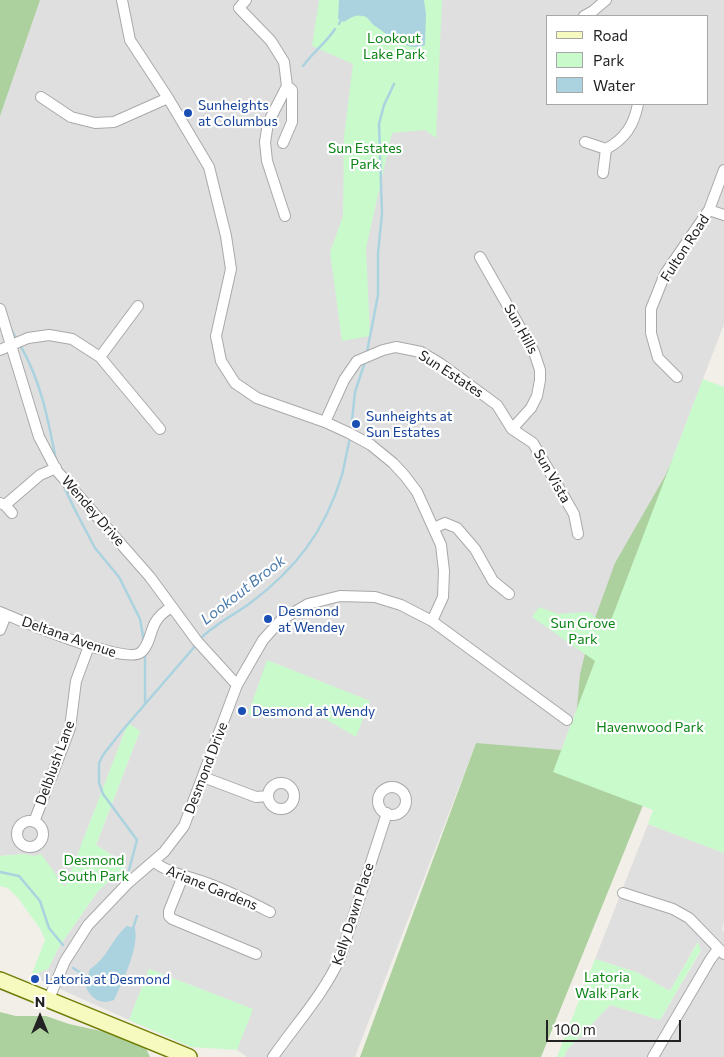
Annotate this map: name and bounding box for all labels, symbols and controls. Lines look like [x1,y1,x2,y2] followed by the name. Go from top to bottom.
[546,15,709,105] legend
[593,26,628,44] text: Road
[363,30,425,62] park label: Lookout Lake Park
[593,51,624,69] text: Park
[593,76,635,94] text: Water
[198,97,278,130] place label: Sunheights at Columbus
[182,107,194,119] marker: Sunheights at Columbus
[328,140,402,172] park label: Sun Estates Park
[657,211,713,285] street label: Fulton Road
[500,301,542,357] street label: Sun Hills
[415,347,487,401] street label: Sun Estates
[366,408,453,441] place label: Sunheights at Sun Estates
[350,418,362,430] marker: Sunheights at Sun Estates
[530,446,574,506] street label: Sun Vista
[58,472,128,550] street label: Wendey Drive
[197,551,289,629] water label: Lookout Brook
[278,603,345,636] place label: Desmond at Wendey
[19,613,119,661] street label: Deltana Avenue
[262,613,274,625] marker: Desmond at Wendey
[551,615,615,648] park label: Sun Grove Park
[252,703,375,719] place label: Desmond at Wendy
[236,705,248,717] marker: Desmond at Wendy
[32,718,78,808] street label: Delblush Lane
[596,719,704,735] park label: Havenwood Park
[181,720,231,816] street label: Desmond Drive
[59,852,129,884] park label: Desmond South Park
[329,861,377,967] street label: Kelly Dawn Place
[164,862,260,914] street label: Ariane Gardens
[575,969,639,1002] park label: Latoria Walk Park
[45,971,170,987] place label: Latoria at Desmond
[29,973,41,985] marker: Latoria at Desmond
[15,992,65,1042] north arrow
[35,993,45,1010] text: N
[549,1010,684,1042] scale bar
[554,1020,596,1038] text: 100 m

